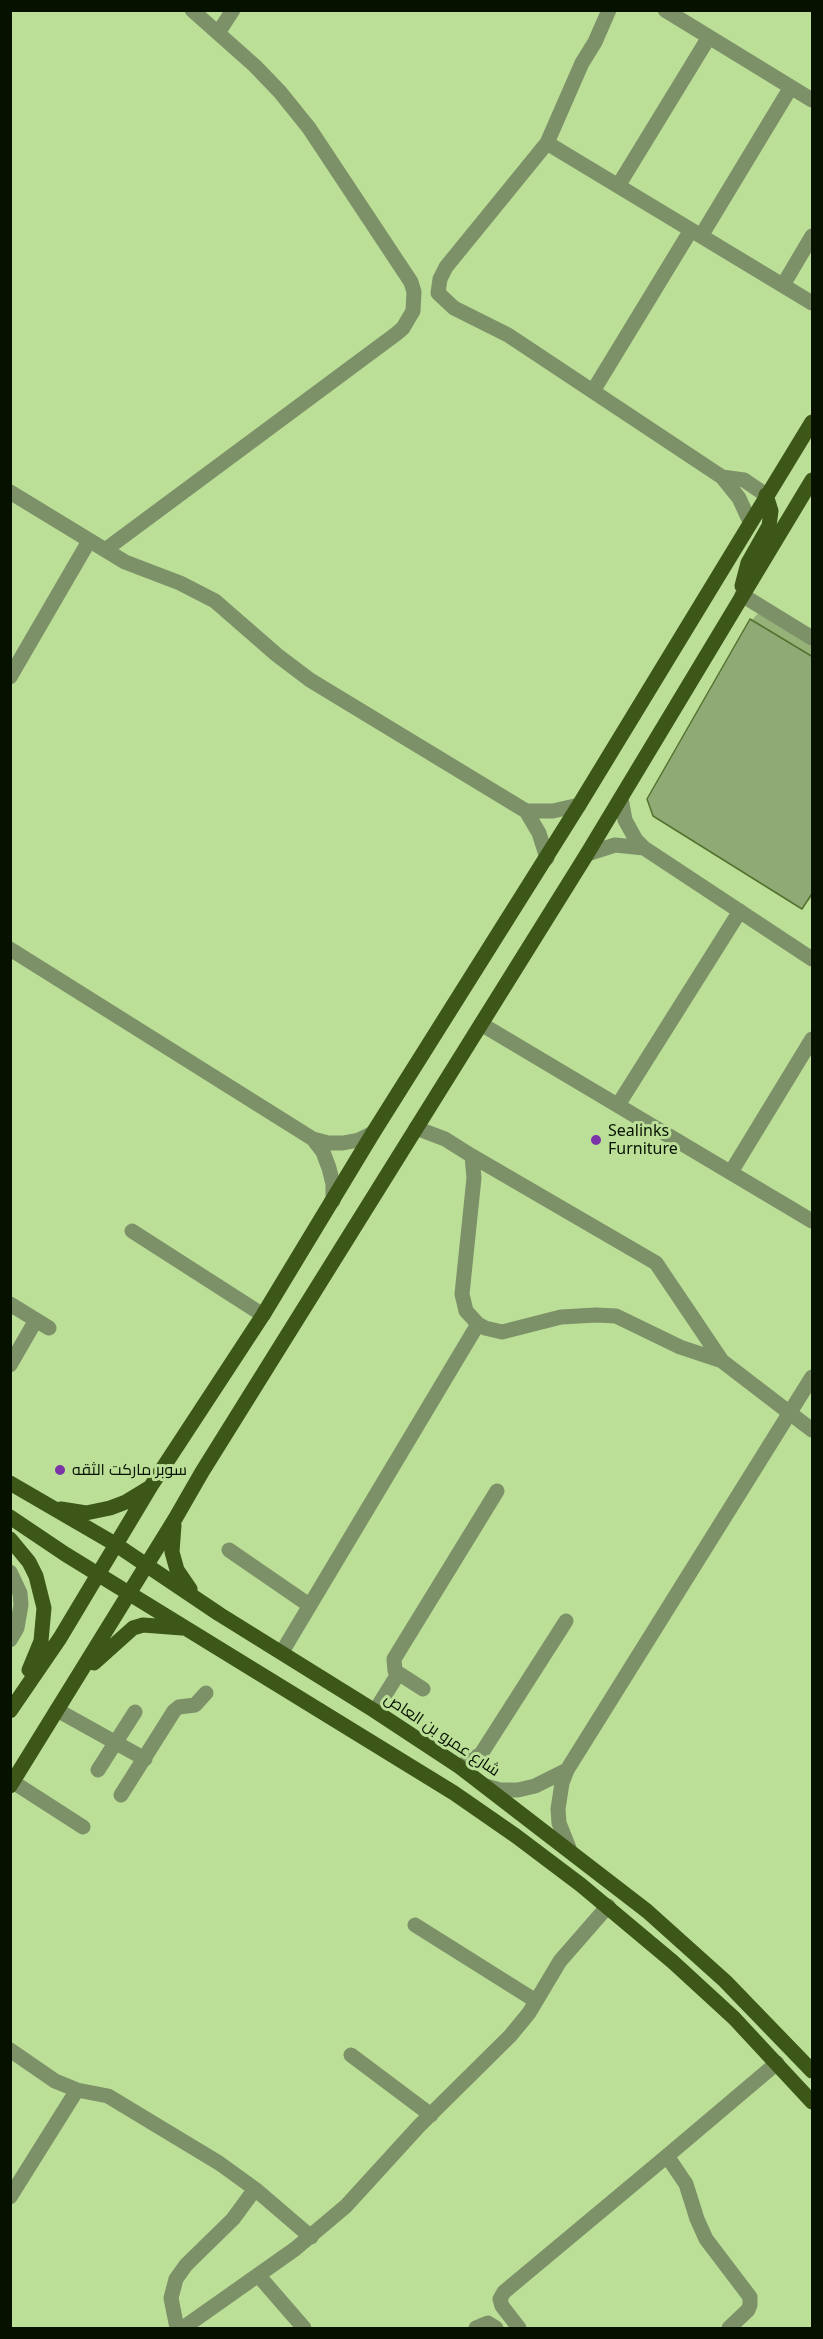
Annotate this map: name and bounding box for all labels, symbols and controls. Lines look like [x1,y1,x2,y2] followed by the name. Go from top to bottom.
[608,1121,678,1159] place label: Sealinks Furniture
[589,1133,603,1147] marker: Sealinks Furniture
[72,1460,187,1480] place label: سوبر ماركت الثقه
[53,1463,67,1477] marker: سوبر ماركت الثقه
[381,1689,503,1781] street label: شارع عمرو بن العاص

